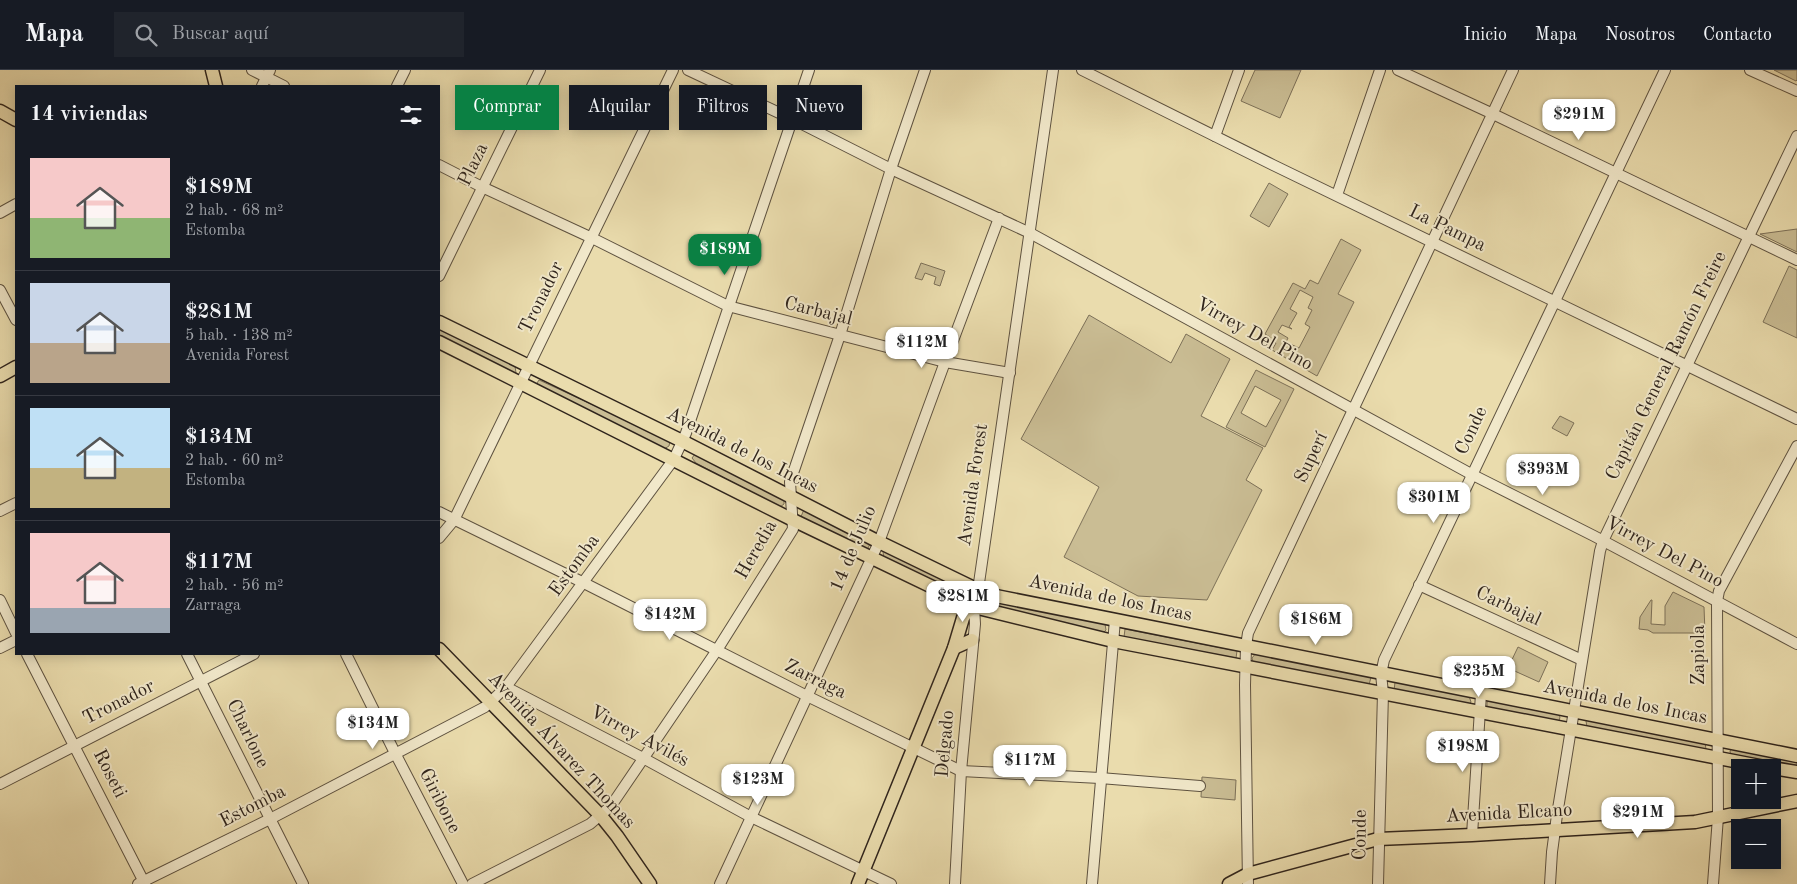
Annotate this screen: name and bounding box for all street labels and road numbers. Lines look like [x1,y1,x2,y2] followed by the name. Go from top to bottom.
[456,140,493,189] street label: Plaza
[1405,202,1489,256] street label: La Pampa
[1603,249,1731,483] street label: Capitán General Ramón Freire
[516,259,568,337] street label: Tronador
[782,294,854,330] street label: Carbajal
[1192,295,1316,375] street label: Virrey Del Pino
[1453,404,1491,458] street label: Conde
[663,405,821,497] street label: Avenida de los Incas
[956,423,992,547] street label: Avenida Forest
[1292,429,1332,486] street label: Superí
[827,503,881,595] street label: 14 de Julio
[1602,514,1726,592] street label: Virrey Del Pino
[733,517,782,583] street label: Heredia
[546,531,604,601] street label: Estomba
[1026,572,1194,626] street label: Avenida de los Incas
[1472,584,1544,630] street label: Carbajal
[1690,624,1709,685] street label: Zapiola
[781,657,850,703] street label: Zarraga
[484,666,641,833] street label: Avenida Álvarez Thomas
[80,677,158,729] street label: Tronador
[1541,678,1709,728] street label: Avenida de los Incas
[222,697,272,771] street label: Charlone
[586,703,692,771] street label: Virrey Avilés
[934,709,958,779] street label: Delgado
[89,747,129,801] street label: Roseti
[415,766,463,836] street label: Giribone
[217,782,290,832] street label: Estomba
[1445,801,1573,827] street label: Avenida Elcano
[1351,809,1371,861] street label: Conde

